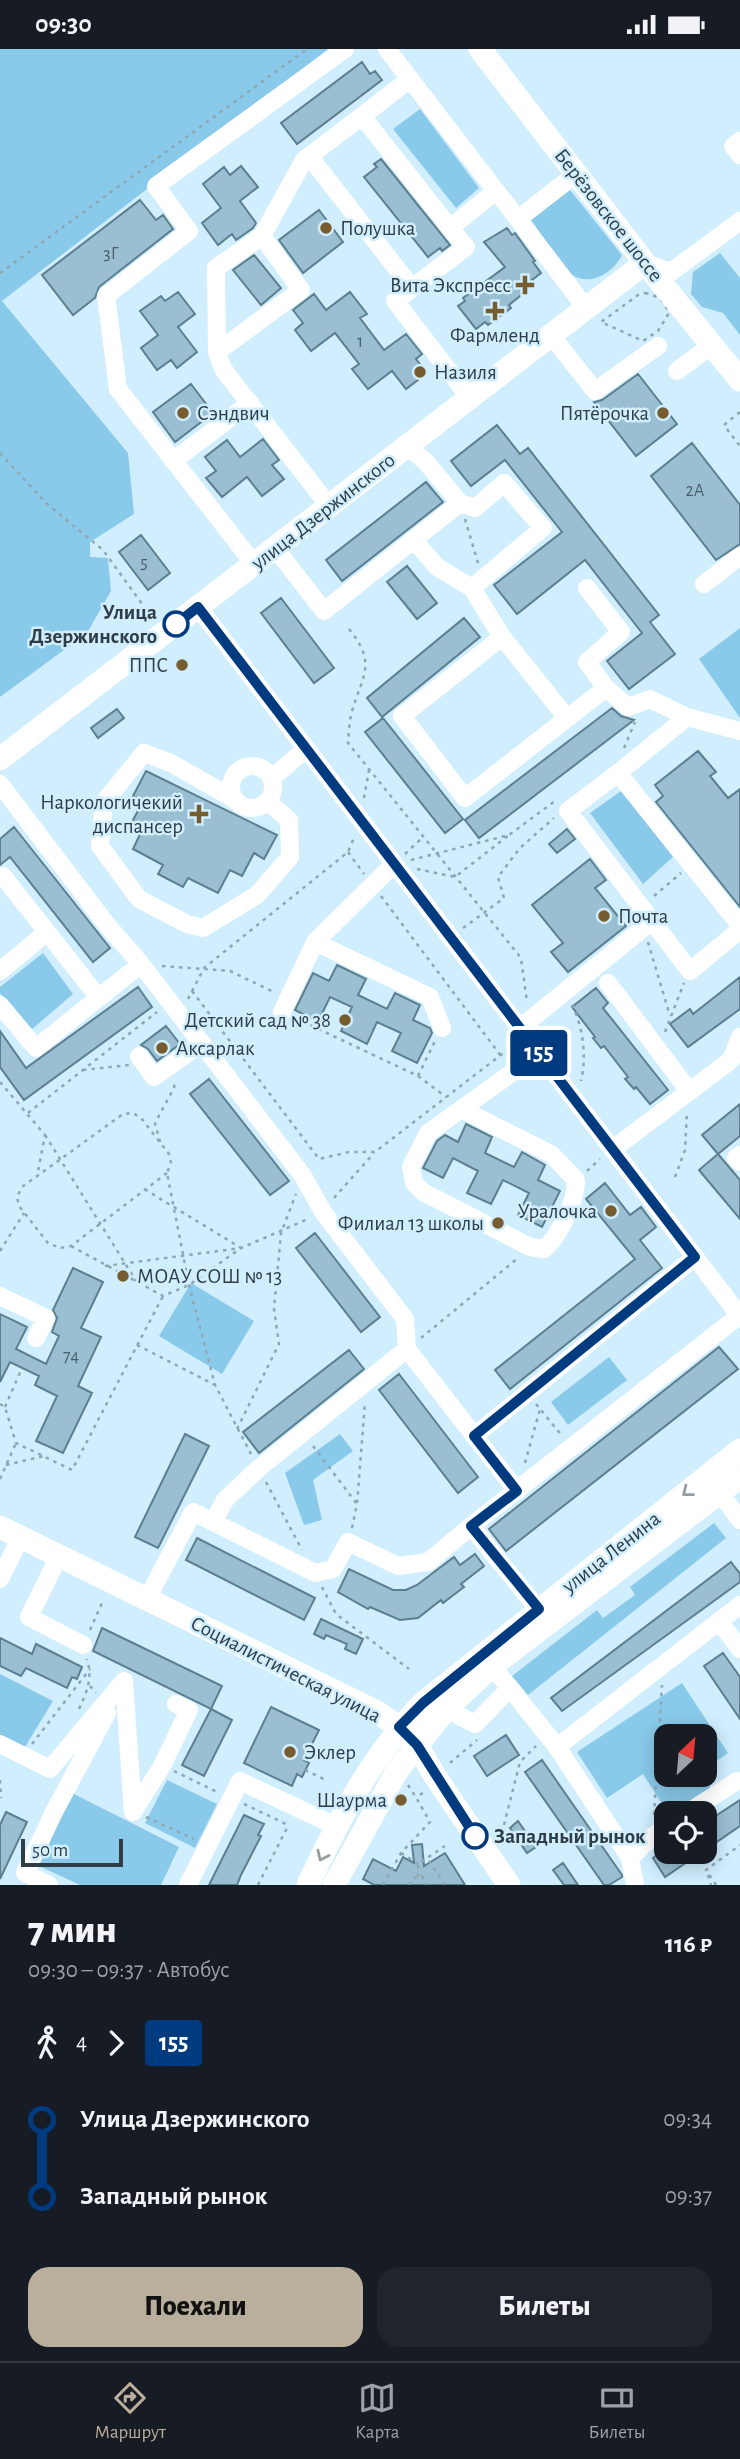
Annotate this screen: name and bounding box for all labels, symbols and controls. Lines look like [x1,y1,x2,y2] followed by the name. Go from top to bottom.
[35,11,92,37] text: 09:30
[550,145,667,286] street label: Берёзовское шоссе
[340,218,416,239] place label: Полушка
[318,220,334,236] marker: Полушка
[103,245,119,263] house number: 3Г
[390,275,511,296] place label: Вита Экспресс
[517,277,533,293] marker: Вита Экспресс
[487,303,503,319] marker: Фармленд
[450,325,540,346] place label: Фармленд
[357,333,363,351] house number: 1
[434,362,497,383] place label: Назиля
[412,364,428,380] marker: Назиля
[197,403,270,424] place label: Сэндвич
[560,403,649,424] place label: Пятёрочка
[175,405,191,421] marker: Сэндвич
[655,405,671,421] marker: Пятёрочка
[247,449,399,574] street label: улица Дзержинского
[686,482,705,500] house number: 2А
[140,554,148,572] house number: 5
[29,602,157,647] place label: Улица Дзержинского
[163,611,189,637] marker: Улица Дзержинского
[129,655,168,676] place label: ППС
[174,657,190,673] marker: ППС
[40,792,183,837] place label: Наркологичекий диспансер
[189,804,209,824] marker: Наркологичекий диспансер
[618,906,669,927] place label: Почта
[596,908,612,924] marker: Почта
[185,1010,331,1031] place label: Детский сад № 38
[337,1012,353,1028] marker: Детский сад № 38
[499,1030,579,1076] line badge: 155
[176,1038,255,1059] place label: Аксарлак
[154,1040,170,1056] marker: Аксарлак
[524,1041,554,1065] text: 155
[518,1201,597,1222] place label: Уралочка
[603,1203,619,1219] marker: Уралочка
[338,1213,484,1234] place label: Филиал 13 школы
[490,1215,506,1231] marker: Филиал 13 школы
[137,1266,282,1287] place label: МОАУ СОШ № 13
[115,1268,131,1284] marker: МОАУ СОШ № 13
[63,1348,79,1366] house number: 74
[682,1484,694,1497] one-way arrow
[558,1508,665,1598] street label: улица Ленина
[187,1612,385,1727] street label: Социалистическая улица
[654,1724,718,1787] north arrow
[654,1724,717,1864] map controls
[304,1742,356,1763] place label: Эклер
[282,1744,298,1760] marker: Эклер
[317,1790,387,1811] place label: Шаурма
[393,1792,409,1808] marker: Шаурма
[654,1801,717,1864] button: locate
[462,1823,488,1849] marker: Западный рынок
[494,1826,646,1847] place label: Западный рынок
[21,1836,122,1868] scale bar
[32,1841,68,1860] text: 50 m
[316,1849,330,1861] one-way arrow
[28,1912,117,1950] text: 7 мин
[665,1931,712,1957] text: 116 ₽
[28,1959,230,1982] text: 09:30 – 09:37 · Автобус
[28,2024,66,2062] icon: walk
[97,2024,135,2062] icon: forward
[76,2031,87,2054] text: 4
[159,2031,188,2055] text: 155
[80,2106,310,2132] text: Улица Дзержинского
[663,2108,712,2131] text: 09:34
[80,2183,267,2209] text: Западный рынок
[665,2185,712,2208] text: 09:37
[28,2267,363,2347] button: Поехали
[377,2267,712,2347] button: Билеты
[95,2379,166,2444] tab: Маршрут
[355,2379,399,2444] tab: Карта
[589,2379,645,2444] tab: Билеты

